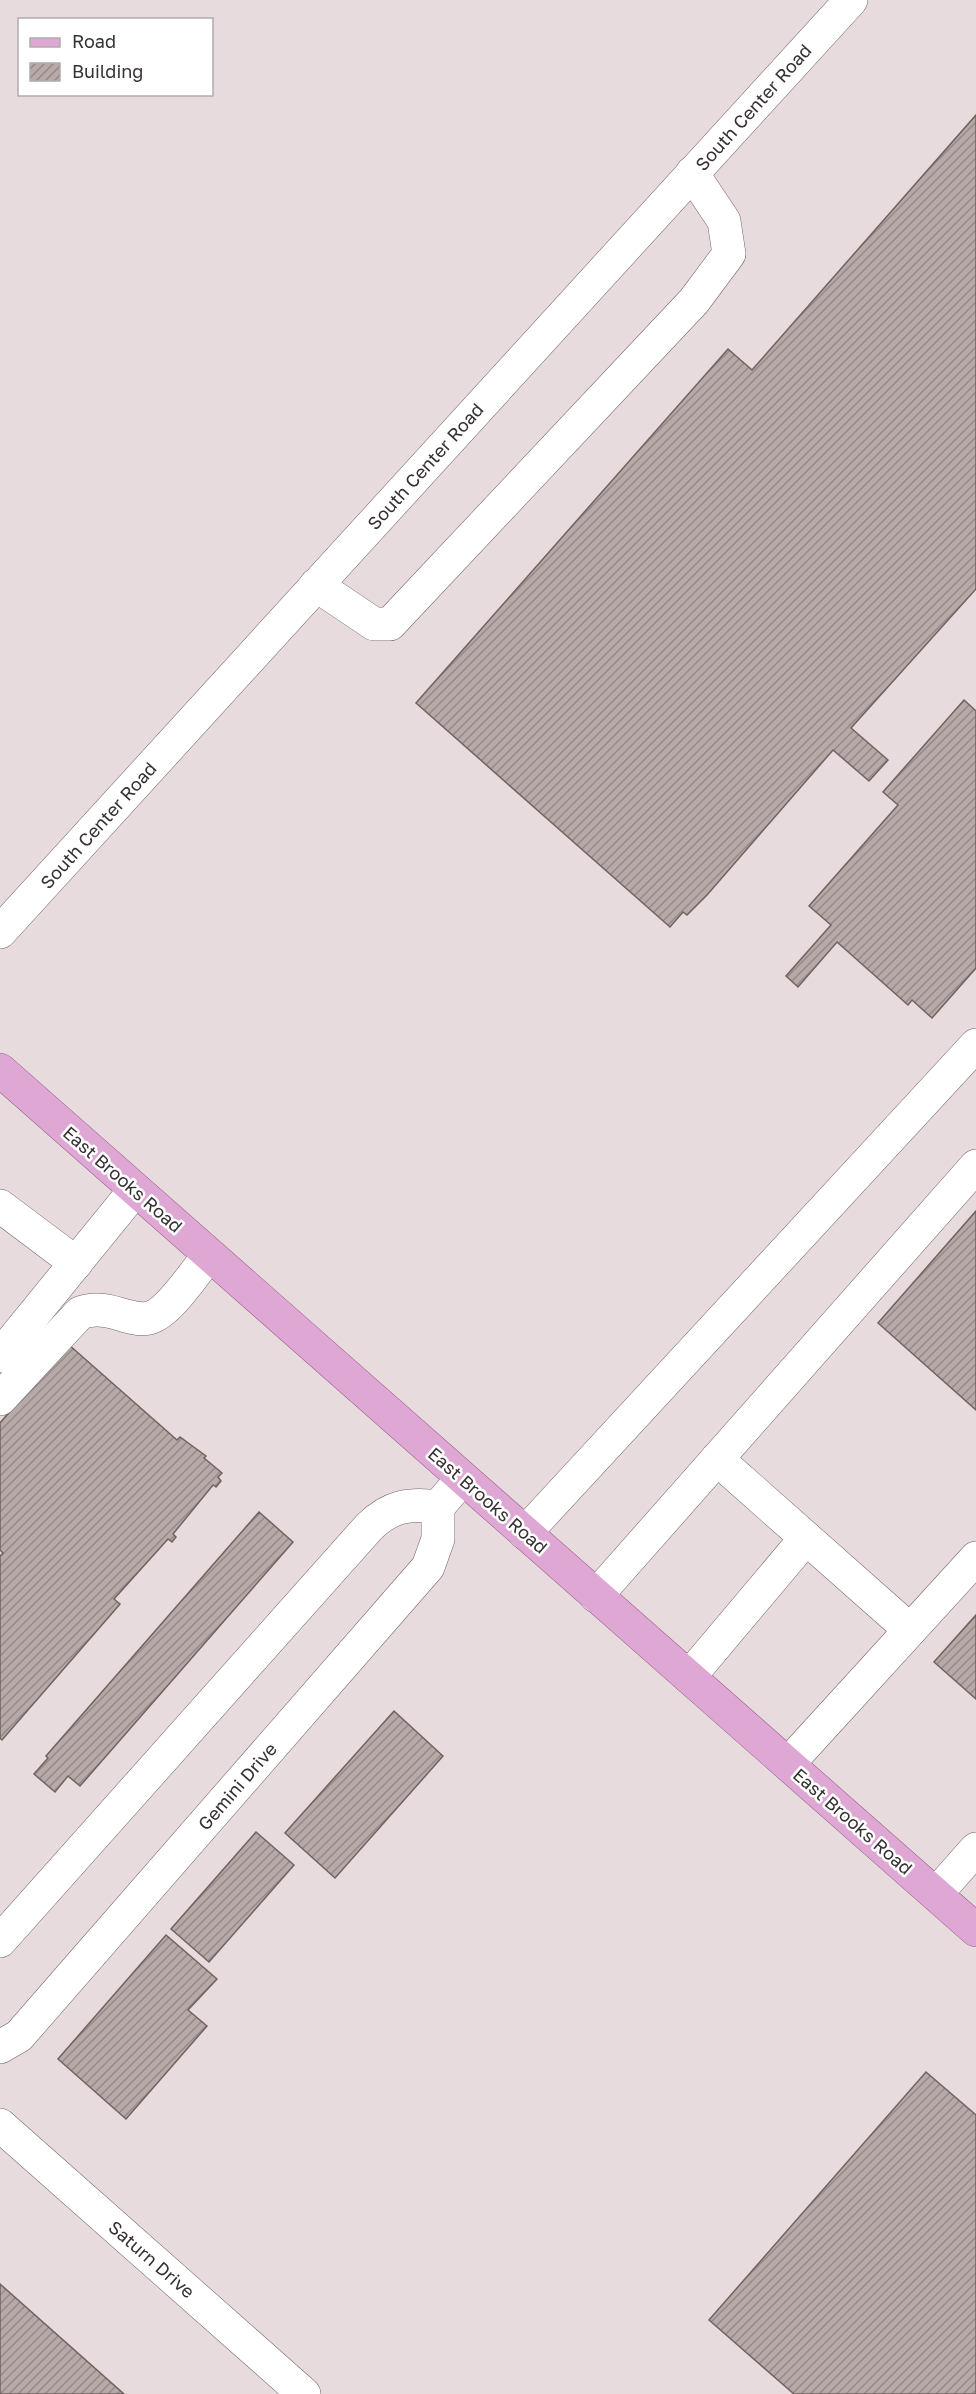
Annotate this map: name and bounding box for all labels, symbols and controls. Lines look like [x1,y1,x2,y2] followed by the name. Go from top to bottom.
[18,18,213,96] legend
[72,30,116,52] text: Road
[690,39,816,175] street label: South Center Road
[72,60,143,82] text: Building
[362,398,488,534] street label: South Center Road
[35,757,161,893] street label: South Center Road
[59,1121,187,1237] street label: East Brooks Road
[424,1442,552,1558] street label: East Brooks Road
[193,1738,281,1834] street label: Gemini Drive
[789,1763,917,1879] street label: East Brooks Road
[104,2216,200,2302] street label: Saturn Drive

